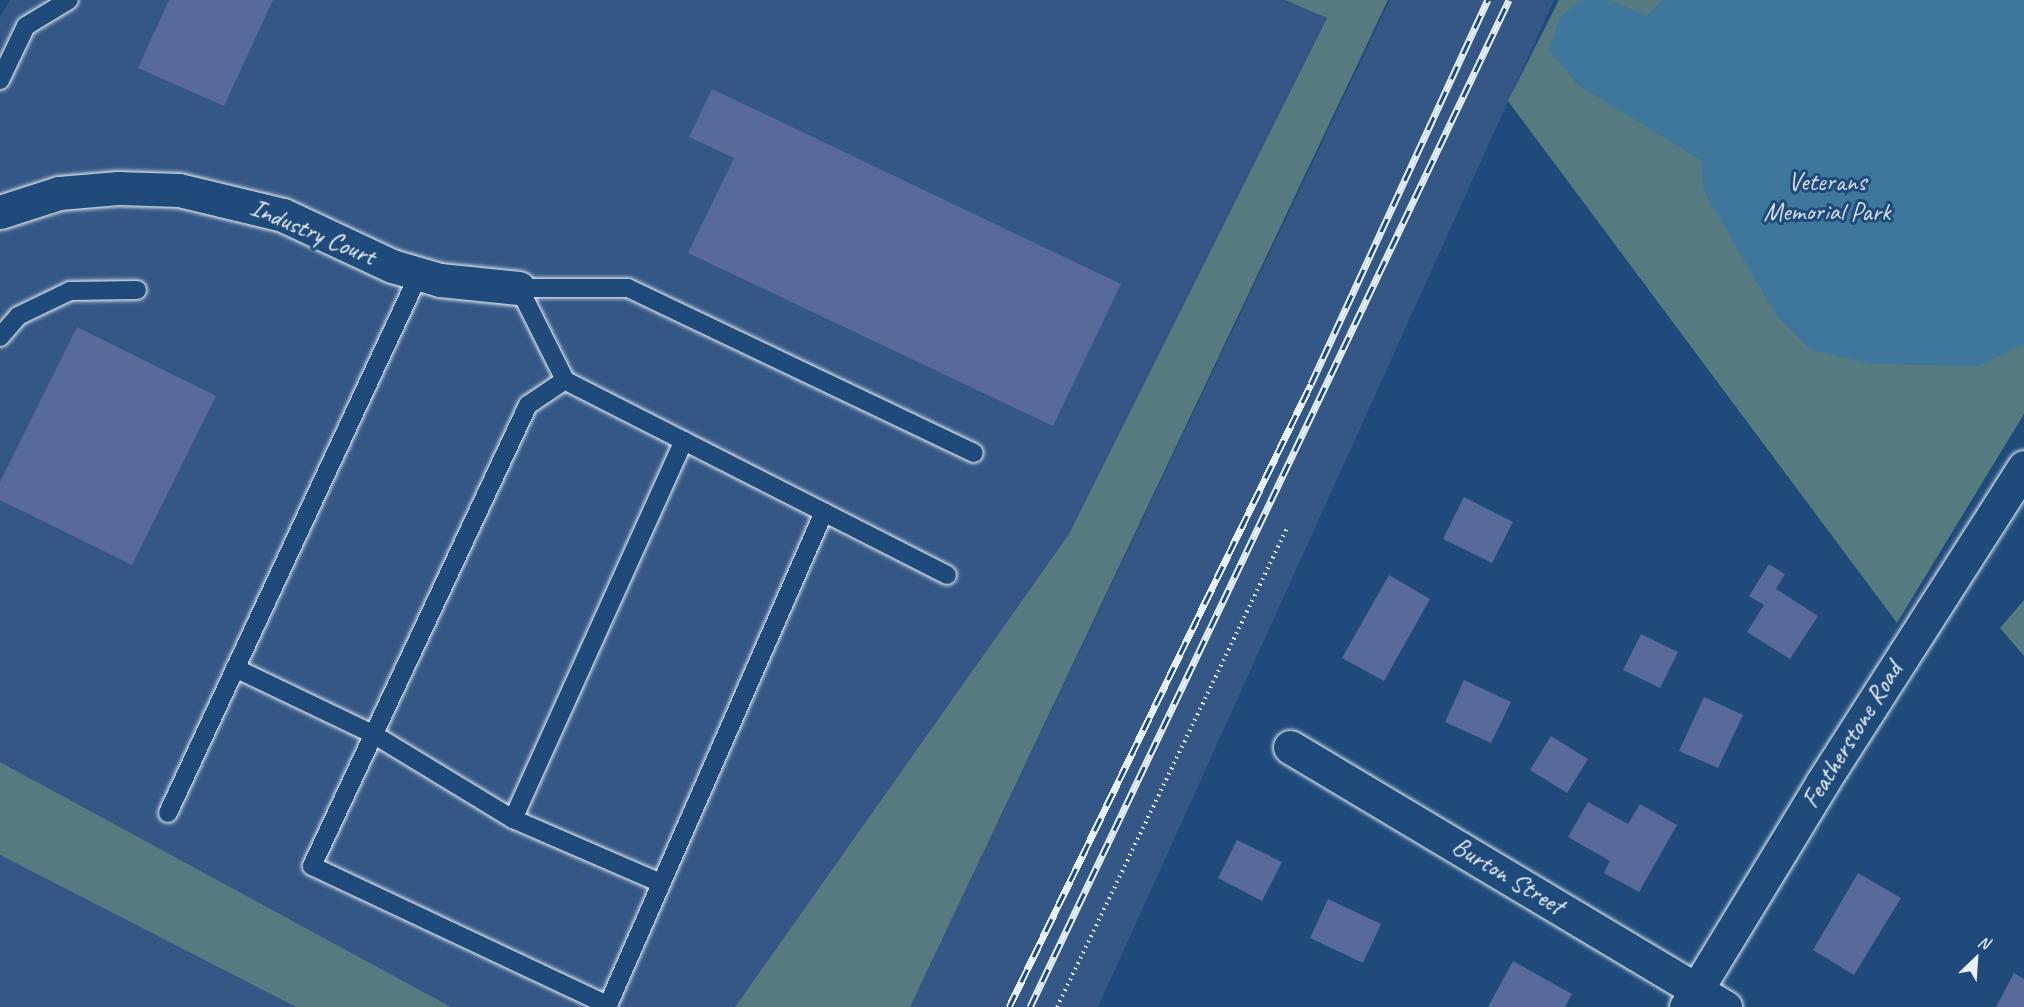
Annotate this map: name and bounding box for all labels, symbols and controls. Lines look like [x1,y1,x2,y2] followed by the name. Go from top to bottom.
[1763,166,1891,228] park label: Veterans Memorial Park
[246,192,380,272] street label: Industry Court
[1795,657,1909,813] street label: Featherstone Road
[1446,830,1570,922] street label: Burton Street
[1946,929,2006,989] north arrow
[1975,932,1992,954] text: N

